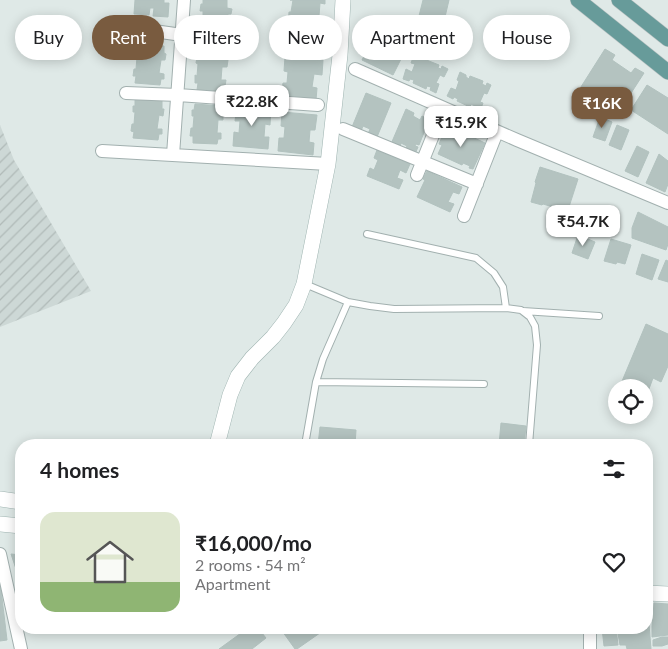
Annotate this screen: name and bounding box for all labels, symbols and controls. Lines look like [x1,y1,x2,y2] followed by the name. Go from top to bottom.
[15,15,82,60] chip: Buy
[92,15,164,60] chip: Rent
[174,15,259,60] chip: Filters
[269,15,342,60] chip: New
[352,15,473,60] chip: Apartment
[483,15,570,60] chip: House
[211,84,293,127] pin: ₹22.8K
[572,86,632,129] pin: ₹16K
[226,91,278,110] text: ₹22.8K
[583,93,621,112] text: ₹16K
[420,106,502,148] pin: ₹15.9K
[435,112,487,131] text: ₹15.9K
[542,204,624,247] pin: ₹54.7K
[557,211,609,230] text: ₹54.7K
[608,379,653,424] map controls
[608,379,653,424] button: locate
[600,455,628,483] icon: filters
[40,457,119,482] text: 4 homes
[195,530,312,555] text: ₹16,000/mo
[80,532,140,592] icon: home
[600,548,628,576] icon: heart
[195,555,306,574] text: 2 rooms · 54 m²
[195,574,270,593] text: Apartment

